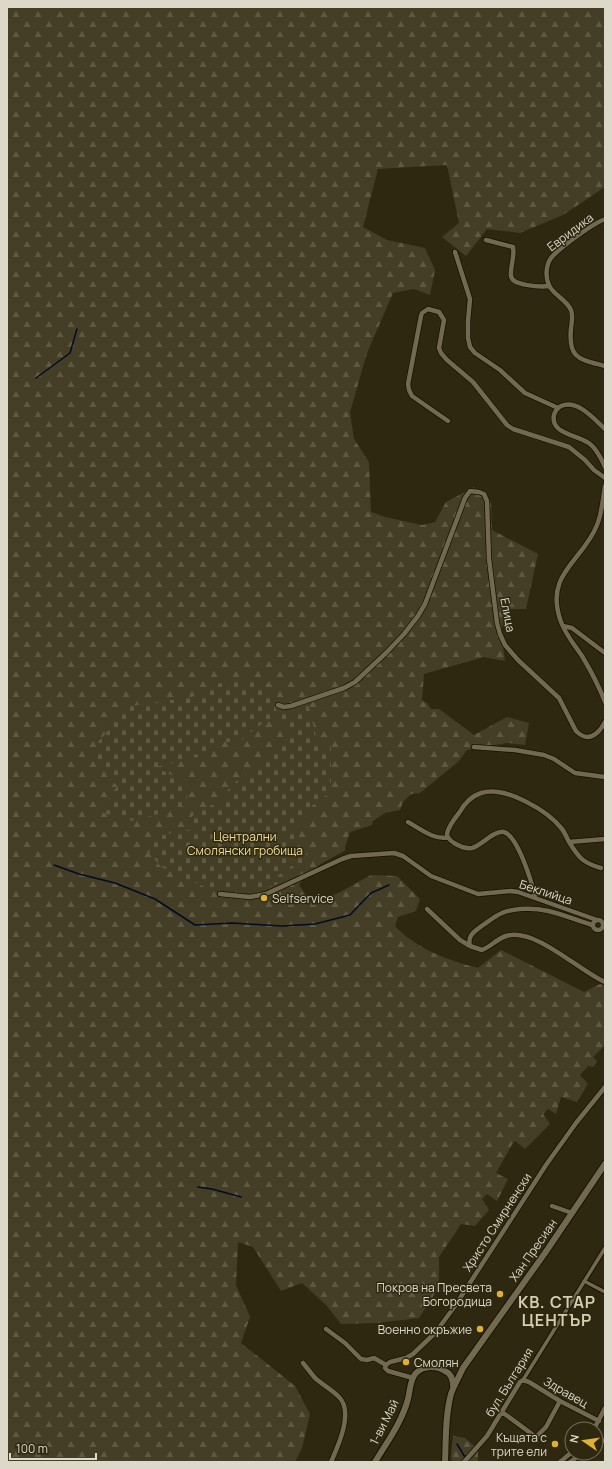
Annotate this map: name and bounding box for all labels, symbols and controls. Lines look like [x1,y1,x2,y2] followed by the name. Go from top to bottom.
[543,209,597,255] street label: Евридика
[496,596,520,634] street label: Елица
[187,828,303,859] park label: Централни Смолянски гробища
[517,875,575,909] street label: Беклийца
[272,890,333,907] place label: Selfservice
[259,893,269,903] marker: Selfservice
[459,1169,535,1275] street label: Христо Смирненски
[505,1215,561,1285] street label: Хан Пресиан
[377,1279,492,1310] place label: Покров на Пресвета Богородица
[495,1289,505,1299] marker: Покров на Пресвета Богородица
[518,1291,596,1331] district label: КВ. СТАР ЦЕНТЪР
[378,1321,472,1338] place label: Военно окръжие
[475,1324,485,1334] marker: Военно окръжие
[481,1344,537,1420] street label: бул. България
[414,1354,459,1371] place label: Смолян
[401,1357,411,1367] marker: Смолян
[541,1372,592,1412] street label: Здравец
[365,1396,403,1448] street label: 1-ви Май
[564,1421,604,1461] north arrow
[491,1429,547,1460] place label: Къщата с трите ели
[566,1433,582,1444] text: N
[10,1435,96,1461] scale bar
[550,1439,560,1449] marker: Къщата с трите ели
[16,1440,48,1457] text: 100 m

